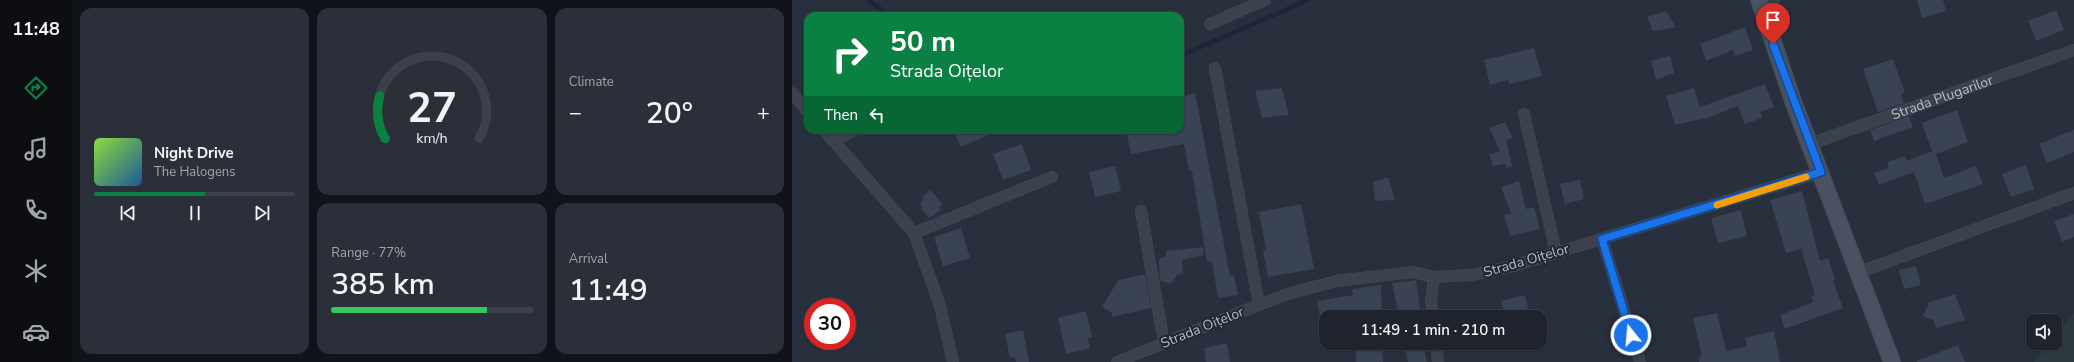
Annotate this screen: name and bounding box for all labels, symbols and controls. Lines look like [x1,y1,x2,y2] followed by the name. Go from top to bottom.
[1756,3,1790,44] pin
[1762,9,1784,31] icon: arrive
[12,17,60,41] text: 11:48
[890,23,956,61] text: 50 m
[824,28,876,80] icon: right
[890,59,1003,83] text: Strada Oițelor
[1889,71,1996,124] street label: Strada Plugarilor
[569,73,614,91] text: Climate
[22,74,50,102] icon: directions
[407,80,457,137] text: 27
[646,93,693,134] text: 20°
[569,98,582,128] text: −
[757,98,770,128] text: +
[866,104,888,126] icon: left
[824,105,858,125] text: Then
[416,129,448,148] text: km/h
[22,135,50,163] icon: music
[154,143,234,163] text: Night Drive
[154,163,235,181] text: The Halogens
[22,196,50,224] icon: phone
[117,202,139,224] icon: previous
[184,202,206,224] icon: pause
[251,202,273,224] icon: next
[1481,239,1571,282] street label: Strada Oițelor
[331,244,406,262] text: Range · 77%
[569,250,608,268] text: Arrival
[22,257,50,285] icon: climate
[331,264,435,305] text: 385 km
[569,270,648,311] text: 11:49
[804,298,856,350] speed limit sign: 30
[1158,302,1247,353] street label: Strada Oițelor
[1610,314,1652,356] position arrow
[2026,314,2062,350] map controls
[2026,314,2062,350] button: sound
[22,318,50,346] icon: car
[1361,320,1505,340] text: 11:49 · 1 min · 210 m

